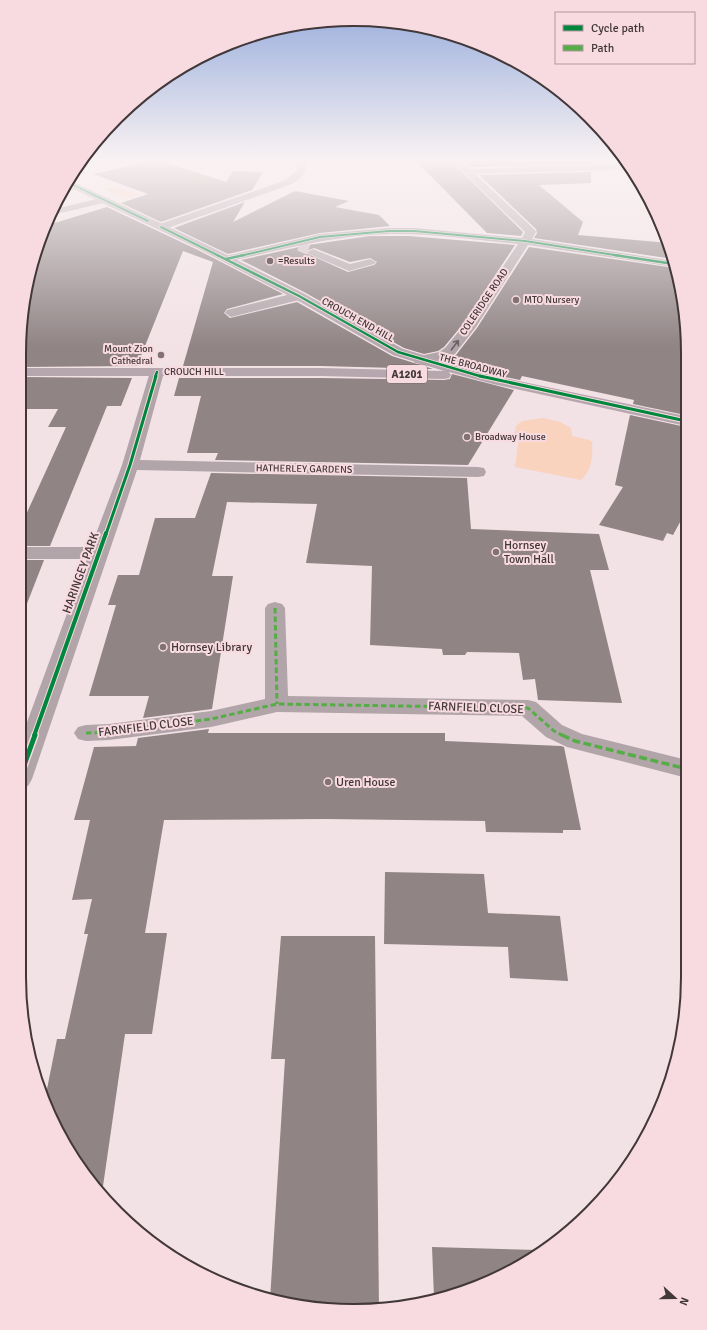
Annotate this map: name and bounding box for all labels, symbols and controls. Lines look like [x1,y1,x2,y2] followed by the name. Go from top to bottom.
[555,12,695,64] legend
[591,21,644,36] text: Cycle path
[591,41,614,56] text: Path
[278,255,315,267] place label: =Results
[265,256,275,266] marker: =Results
[457,266,511,338] street label: COLERIDGE ROAD
[524,294,580,306] place label: MTO Nursery
[320,295,396,345] street label: CROUCH END HILL
[511,295,521,305] marker: MTO Nursery
[451,340,459,351] one-way arrow
[104,343,153,367] place label: Mount Zion Cathedral
[156,350,166,360] marker: Mount Zion Cathedral
[438,351,508,381] street label: THE BROADWAY
[387,365,427,383] road number: A1201
[164,366,224,378] street label: CROUCH HILL
[475,431,546,443] place label: Broadway House
[462,432,472,442] marker: Broadway House
[256,462,353,476] street label: HATHERLEY GARDENS
[59,530,103,616] street label: HARINGEY PARK
[504,538,554,567] place label: Hornsey Town Hall
[491,547,501,557] marker: Hornsey Town Hall
[171,640,252,655] place label: Hornsey Library
[158,642,168,652] marker: Hornsey Library
[428,699,524,717] street label: FARNFIELD CLOSE
[97,714,195,740] street label: FARNFIELD CLOSE
[336,775,396,790] place label: Uren House
[323,777,333,787] marker: Uren House
[655,1278,695,1318] north arrow
[676,1296,691,1307] text: N

